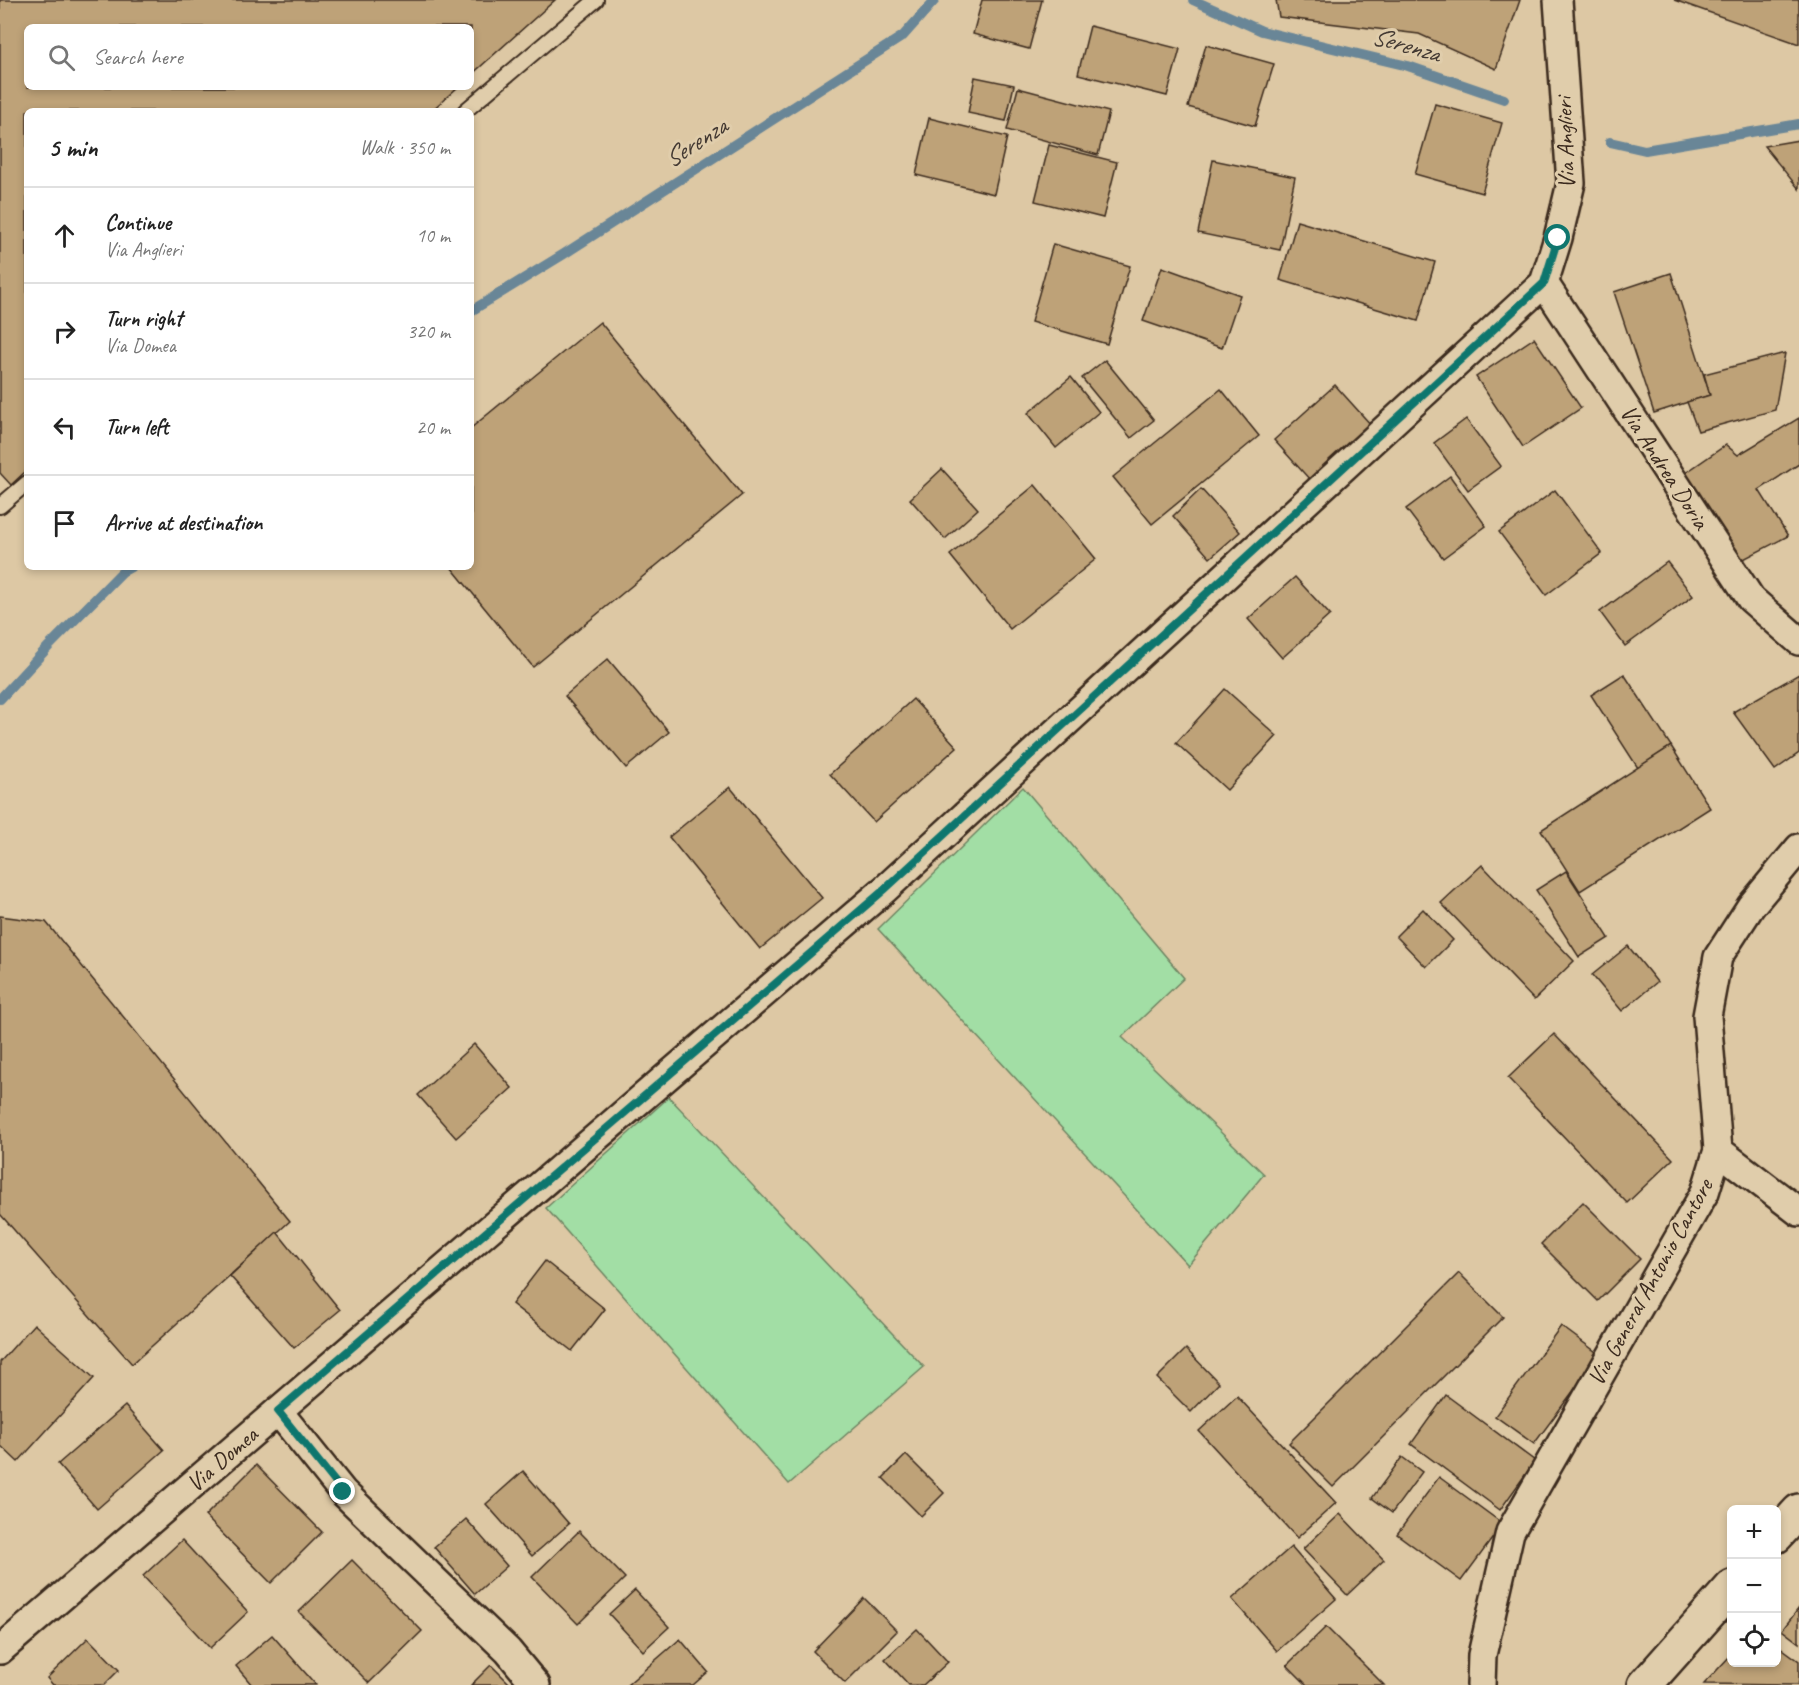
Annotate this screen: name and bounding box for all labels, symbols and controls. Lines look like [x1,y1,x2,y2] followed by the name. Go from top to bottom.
[1368,19,1447,71] water label: Serenza
[24,24,474,90] search box
[45,41,78,74] icon: search
[93,43,183,71] text: Search here
[1548,94,1582,190] street label: Via Anglieri
[657,108,736,175] water label: Serenza
[48,131,97,164] text: 5 min
[360,135,450,160] text: Walk · 350 m
[105,209,171,237] text: Continue
[48,219,81,252] icon: ahead
[416,223,450,248] text: 10 m
[1544,224,1570,250] route start
[105,237,182,262] text: Via Anglieri
[105,305,182,333] text: Turn right
[48,315,81,348] icon: right
[407,319,450,344] text: 320 m
[105,333,176,358] text: Via Domea
[1614,399,1717,536] street label: Via Andrea Doria
[48,411,81,444] icon: left
[105,413,169,441] text: Turn left
[416,415,450,440] text: 20 m
[48,507,81,540] icon: arrive
[105,509,262,537] text: Arrive at destination
[1581,1172,1720,1391] street label: Via General Antonio Cantore
[180,1419,265,1498] street label: Via Domea
[329,1478,355,1504] route end
[1727,1505,1781,1667] map controls
[1727,1505,1781,1559] button: +
[1727,1559,1781,1613] button: −
[1727,1613,1781,1667] button: locate

